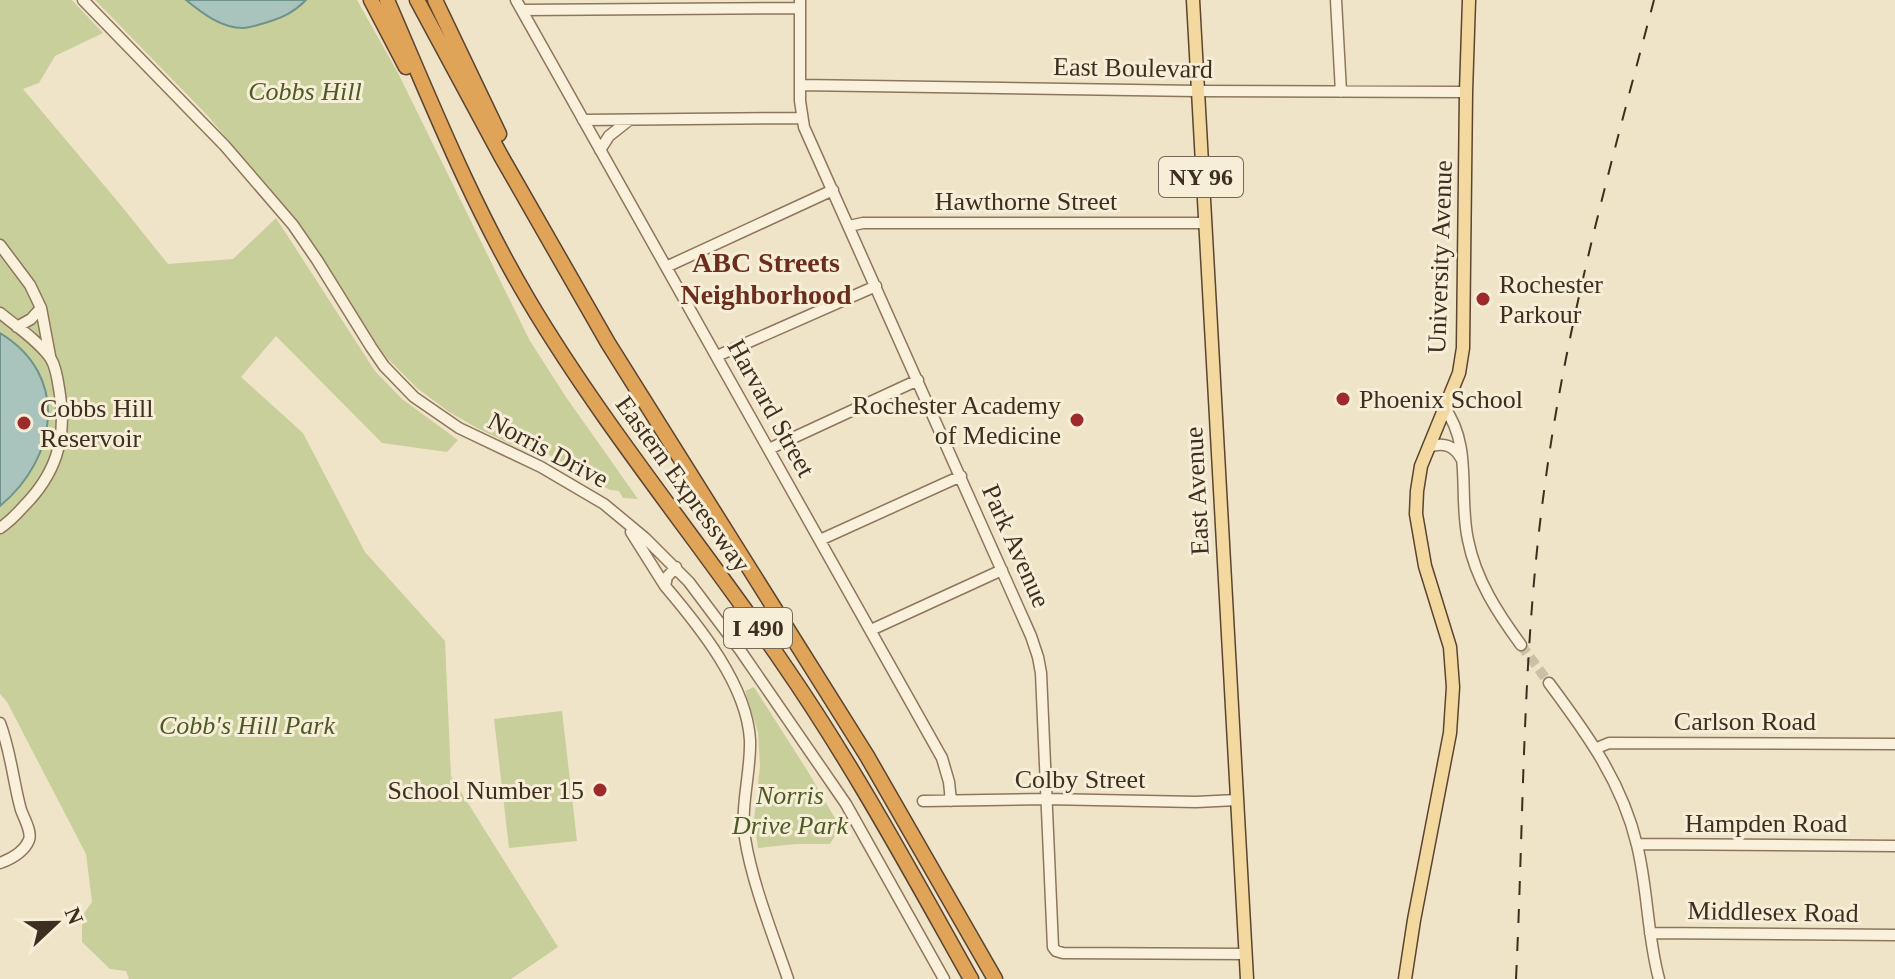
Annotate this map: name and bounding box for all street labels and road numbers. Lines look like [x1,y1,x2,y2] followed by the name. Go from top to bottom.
[1053,52,1213,84] street label: East Boulevard
[1159,157,1243,197] road number: NY 96
[1422,160,1458,354] street label: University Avenue
[935,187,1118,216] street label: Hawthorne Street
[721,334,821,482] street label: Harvard Street
[610,390,756,578] street label: Eastern Expressway
[483,406,613,494] street label: Norris Drive
[1179,426,1215,556] street label: East Avenue
[976,480,1056,612] street label: Park Avenue
[724,608,792,648] road number: I 490
[1674,707,1816,736] street label: Carlson Road
[1015,765,1146,794] street label: Colby Street
[1685,809,1847,838] street label: Hampden Road
[1687,896,1859,928] street label: Middlesex Road

